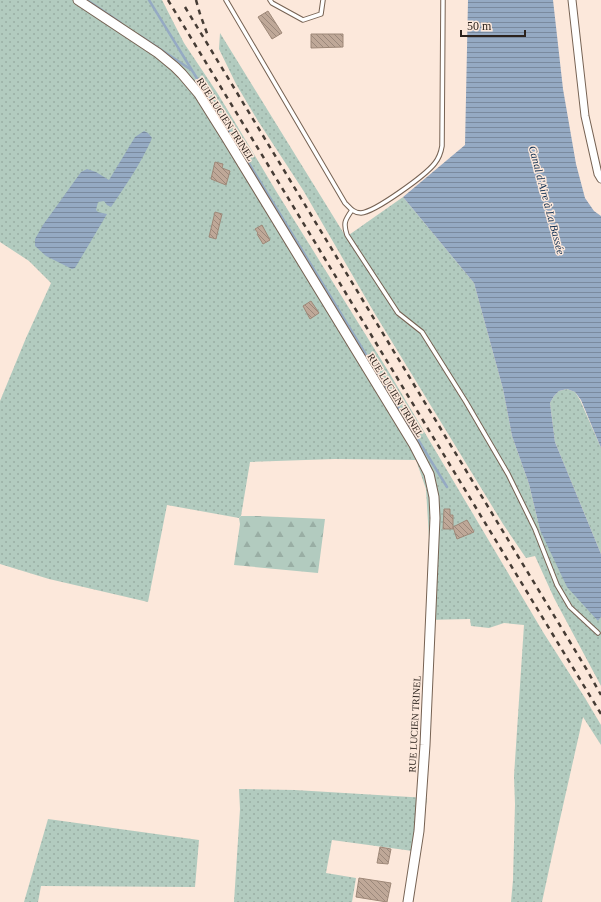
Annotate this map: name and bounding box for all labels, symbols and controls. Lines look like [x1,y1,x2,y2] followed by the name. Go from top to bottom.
[461,12,525,38] scale bar
[467,19,492,33] text: 50 m
[195,76,257,163] street label: RUE LUCIEN TRINEL
[527,144,567,256] water label: Canal d'Aire à La Bassée
[365,351,426,439] street label: RUE LUCIEN TRINEL
[406,675,423,773] street label: RUE LUCIEN TRINEL

